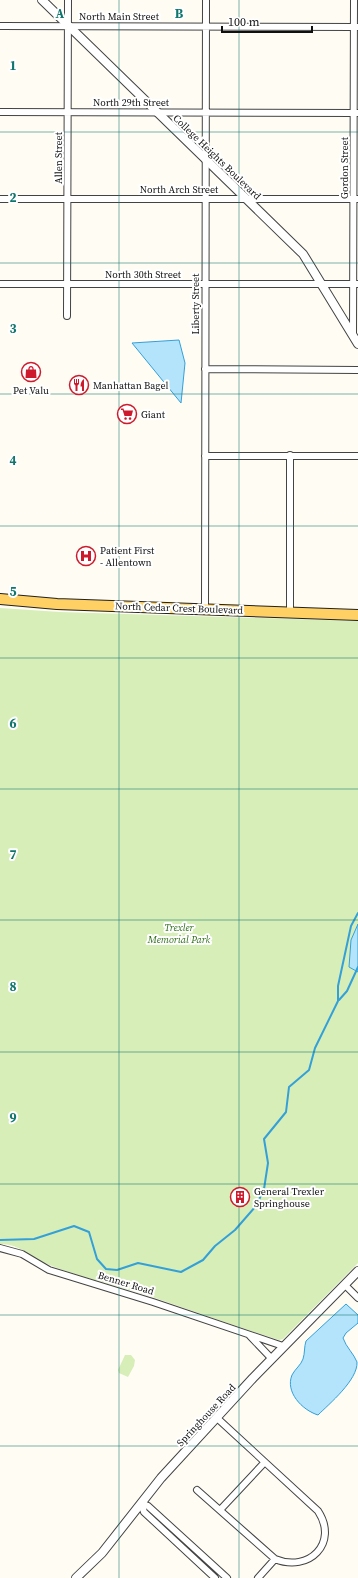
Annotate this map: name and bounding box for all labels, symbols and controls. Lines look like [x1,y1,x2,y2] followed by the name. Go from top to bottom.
[56,5,65,22] text: A
[175,5,184,22] text: B
[222,8,312,34] scale bar
[79,10,160,23] street label: North Main Street
[228,14,260,30] text: 100 m
[9,57,17,74] text: 1
[93,96,170,109] street label: North 29th Street
[170,112,264,203] street label: College Heights Boulevard
[52,131,65,184] street label: Allen Street
[338,136,351,199] street label: Gordon Street
[140,183,219,196] street label: North Arch Street
[9,189,17,206] text: 2
[105,268,182,281] street label: North 30th Street
[189,273,202,334] street label: Liberty Street
[9,320,17,337] text: 3
[20,361,42,383] shop icon: Pet Valu
[68,374,90,396] restaurant icon: Manhattan Bagel
[93,379,168,392] place label: Manhattan Bagel
[13,384,49,397] place label: Pet Valu
[116,403,138,425] supermarket icon: Giant
[141,408,166,421] place label: Giant
[9,452,17,469] text: 4
[100,544,155,569] place label: Patient First - Allentown
[75,545,97,567] hospital icon: Patient First - Allentown
[9,583,17,600] text: 5
[115,599,244,617] street label: North Cedar Crest Boulevard
[9,715,17,732] text: 6
[9,846,17,863] text: 7
[147,921,211,946] park label: Trexler Memorial Park
[9,978,17,995] text: 8
[9,1109,17,1126] text: 9
[254,1185,325,1210] place label: General Trexler Springhouse
[229,1186,251,1208] building icon: General Trexler Springhouse
[96,1268,156,1298] street label: Benner Road
[174,1381,239,1449] street label: Springhouse Road

